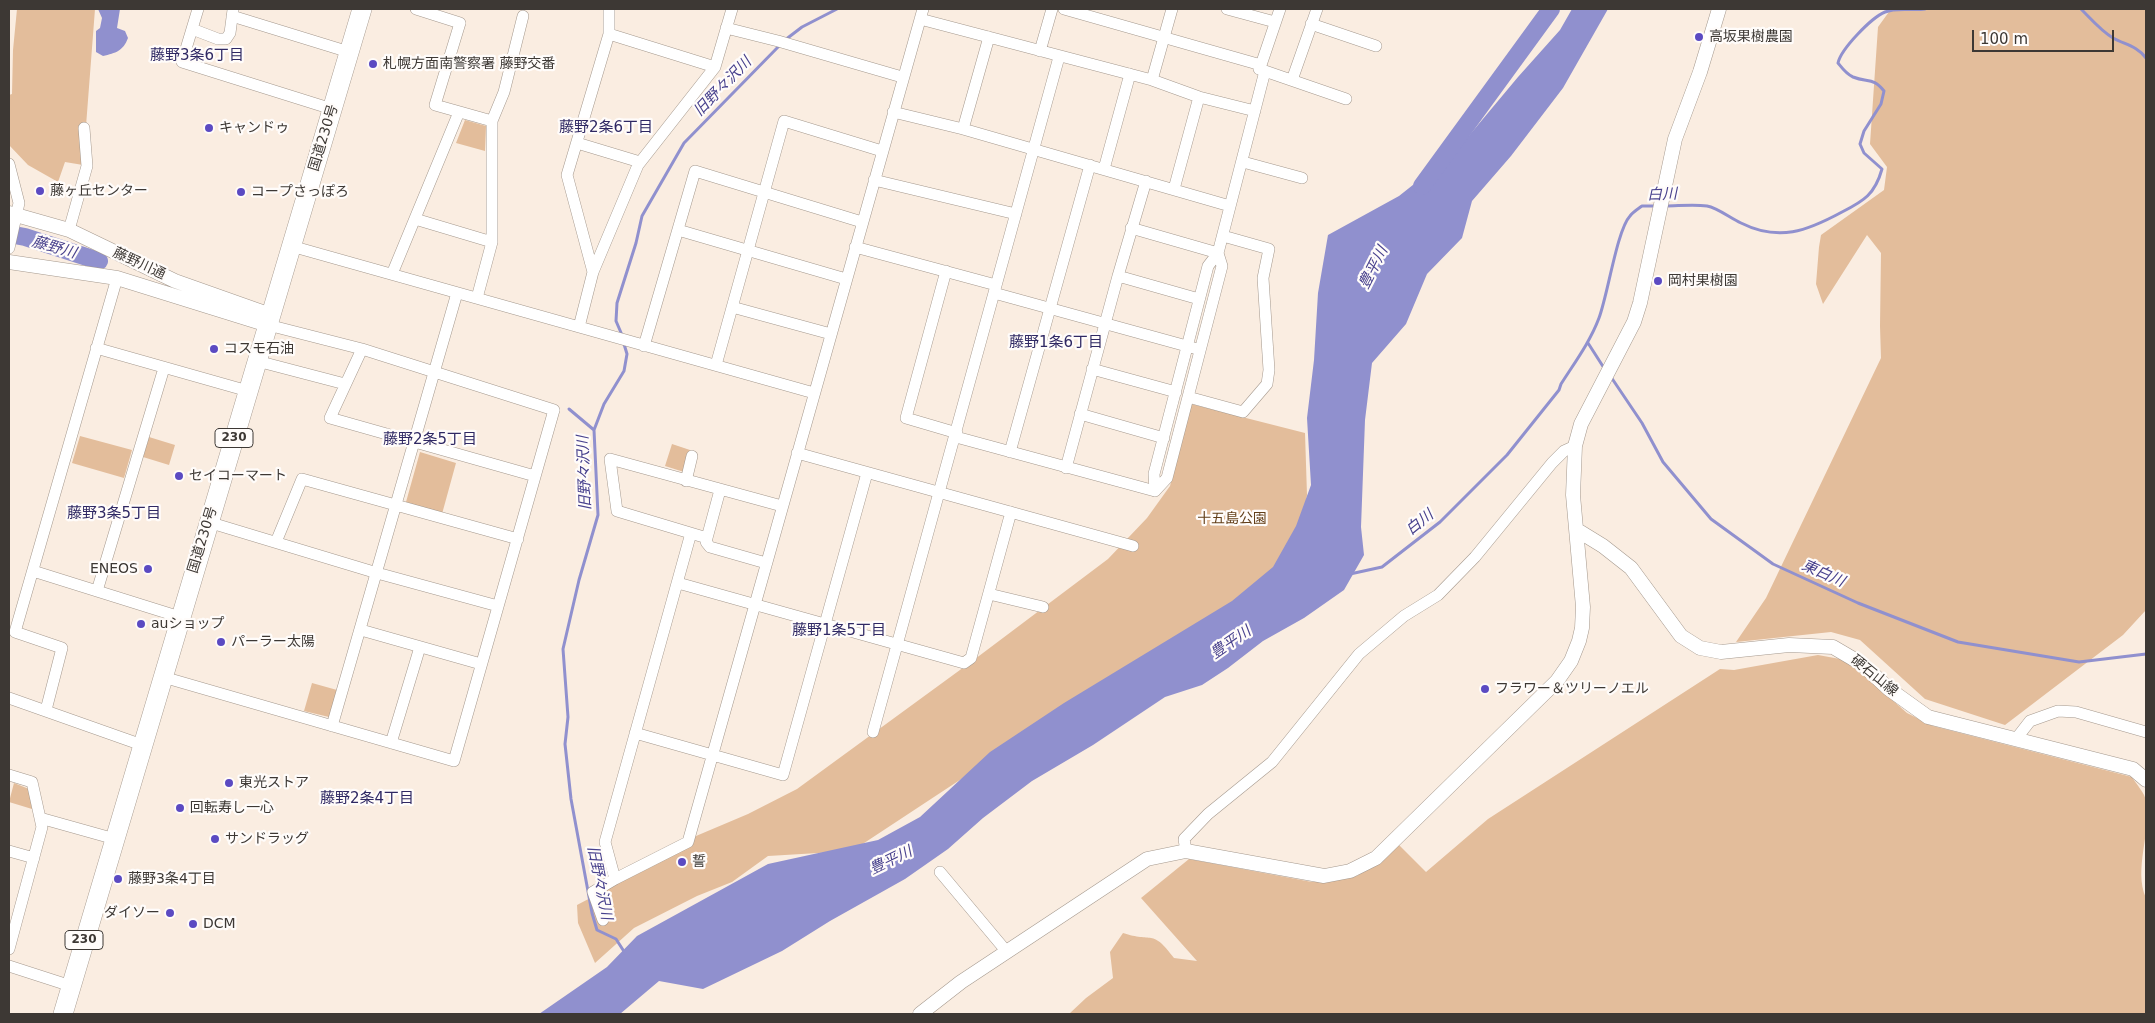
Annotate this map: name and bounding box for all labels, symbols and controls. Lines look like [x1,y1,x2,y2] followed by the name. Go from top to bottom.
[1975,20,2118,52] scale bar
[1709,29,1793,45] place label: 高坂果樹農園
[1980,30,2028,48] text: 100 m
[1693,31,1705,43] marker: 高坂果樹農園
[150,47,244,65] district label: 藤野3条6丁目
[690,54,756,120] water label: 旧野々沢川
[383,56,555,72] place label: 札幌方面南警察署 藤野交番
[367,58,379,70] marker: 札幌方面南警察署 藤野交番
[306,103,342,173] street label: 国道230号
[559,119,653,137] district label: 藤野2条6丁目
[219,120,289,136] place label: キャンドゥ
[203,122,215,134] marker: キャンドゥ
[50,183,148,199] place label: 藤ヶ丘センター
[251,184,349,200] place label: コープさっぽろ
[34,185,46,197] marker: 藤ヶ丘センター
[1647,185,1677,205] water label: 白川
[235,186,247,198] marker: コープさっぽろ
[30,233,78,263] water label: 藤野川
[1356,244,1392,292] water label: 豊平川
[110,245,168,283] street label: 藤野川通
[1668,273,1738,289] place label: 岡村果樹園
[1652,275,1664,287] marker: 岡村果樹園
[1009,334,1103,352] district label: 藤野1条6丁目
[224,341,294,357] place label: コスモ石油
[208,343,220,355] marker: コスモ石油
[215,428,253,448] road number: 230
[383,431,477,449] district label: 藤野2条5丁目
[575,435,595,511] water label: 旧野々沢川
[189,468,287,484] place label: セイコーマート
[173,470,185,482] marker: セイコーマート
[67,505,161,523] district label: 藤野3条5丁目
[185,505,221,575] street label: 国道230号
[1403,507,1437,539] water label: 白川
[1197,511,1267,527] park label: 十五島公園
[1799,557,1847,591] water label: 東白川
[90,561,138,577] place label: ENEOS
[142,563,154,575] marker: ENEOS
[151,616,224,632] place label: auショップ
[135,618,147,630] marker: auショップ
[792,622,886,640] district label: 藤野1条5丁目
[1207,623,1255,663] water label: 豊平川
[231,634,315,650] place label: パーラー太陽
[215,636,227,648] marker: パーラー太陽
[1847,652,1901,700] street label: 硬石山線
[1495,681,1649,697] place label: フラワー＆ツリーノエル
[1479,683,1491,695] marker: フラワー＆ツリーノエル
[239,775,309,791] place label: 東光ストア
[223,777,235,789] marker: 東光ストア
[320,790,414,808] district label: 藤野2条4丁目
[190,800,274,816] place label: 回転寿し一心
[174,802,186,814] marker: 回転寿し一心
[225,831,309,847] place label: サンドラッグ
[209,833,221,845] marker: サンドラッグ
[867,843,915,879] water label: 豊平川
[583,844,615,922] water label: 旧野々沢川
[692,854,706,870] place label: 誓
[676,856,688,868] marker: 誓
[128,871,216,887] place label: 藤野3条4丁目
[112,873,124,885] marker: 藤野3条4丁目
[104,905,160,921] place label: ダイソー
[164,907,176,919] marker: ダイソー
[203,916,236,932] place label: DCM
[187,918,199,930] marker: DCM
[65,930,103,950] road number: 230

